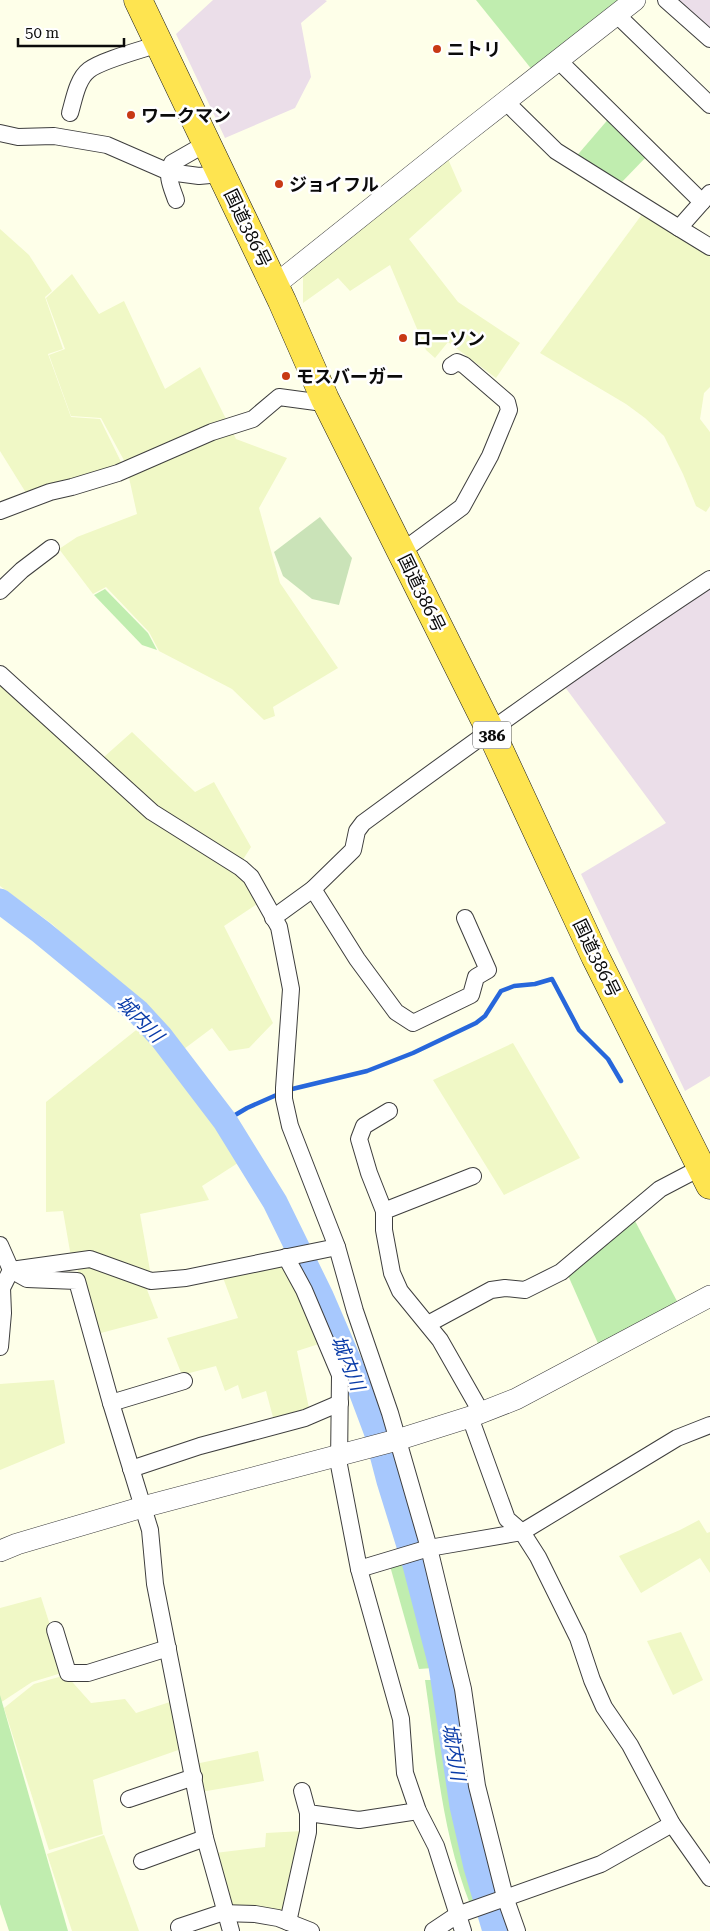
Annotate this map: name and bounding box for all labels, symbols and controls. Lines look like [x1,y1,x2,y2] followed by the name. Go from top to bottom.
[18,15,124,47] scale bar
[25,24,60,42] text: 50 m
[447,39,501,60] place label: ニトリ
[431,43,443,55] marker: ニトリ
[141,105,231,126] place label: ワークマン
[125,109,137,121] marker: ワークマン
[289,174,379,195] place label: ジョイフル
[273,178,285,190] marker: ジョイフル
[220,186,276,270] street label: 国道386号
[413,328,485,349] place label: ローソン
[397,332,409,344] marker: ローソン
[296,366,404,387] place label: モスバーガー
[280,370,292,382] marker: モスバーガー
[394,551,450,635] street label: 国道386号
[473,722,511,748] road number: 386
[569,916,625,1000] street label: 国道386号
[112,991,170,1049] water label: 城内川
[327,1332,370,1396] water label: 城内川
[438,1722,470,1784] water label: 城内川

